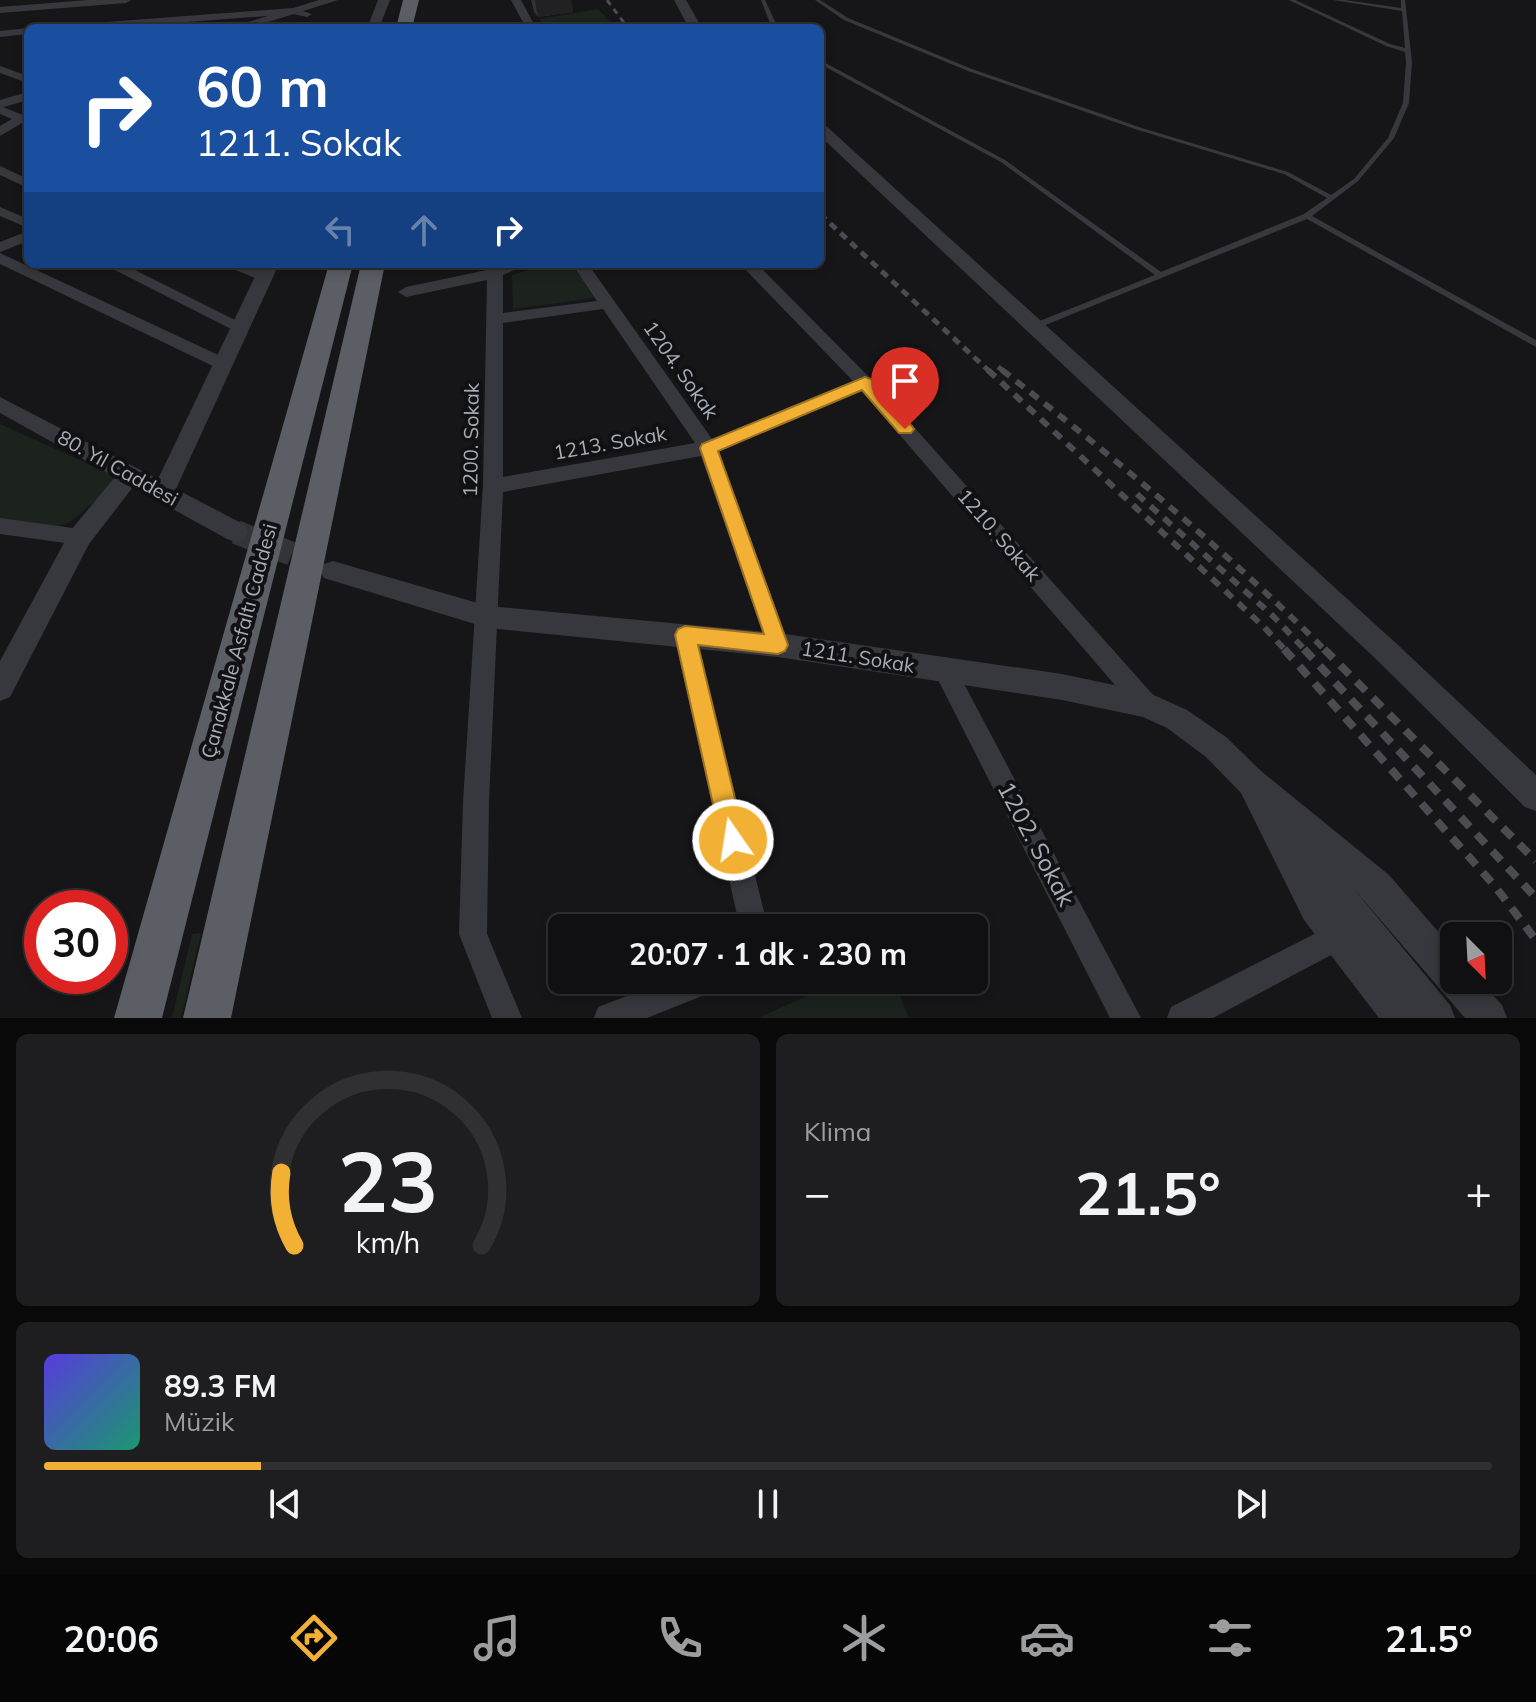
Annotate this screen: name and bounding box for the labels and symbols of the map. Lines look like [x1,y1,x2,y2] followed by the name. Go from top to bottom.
[638,316,725,424] street label: 1204. Sokak
[871,347,939,429] pin
[457,382,484,497] street label: 1200. Sokak
[552,420,669,465] street label: 1213. Sokak
[54,424,183,511] street label: 80. Yıl Caddesi
[952,483,1047,586] street label: 1210. Sokak
[195,521,282,761] street label: Çanakkale Asfaltı Caddesi
[800,635,917,678] street label: 1211. Sokak
[991,776,1083,912] street label: 1202. Sokak
[691,798,775,882] position arrow
[24,890,128,994] speed limit sign: 30
[1440,922,1512,994] north arrow

